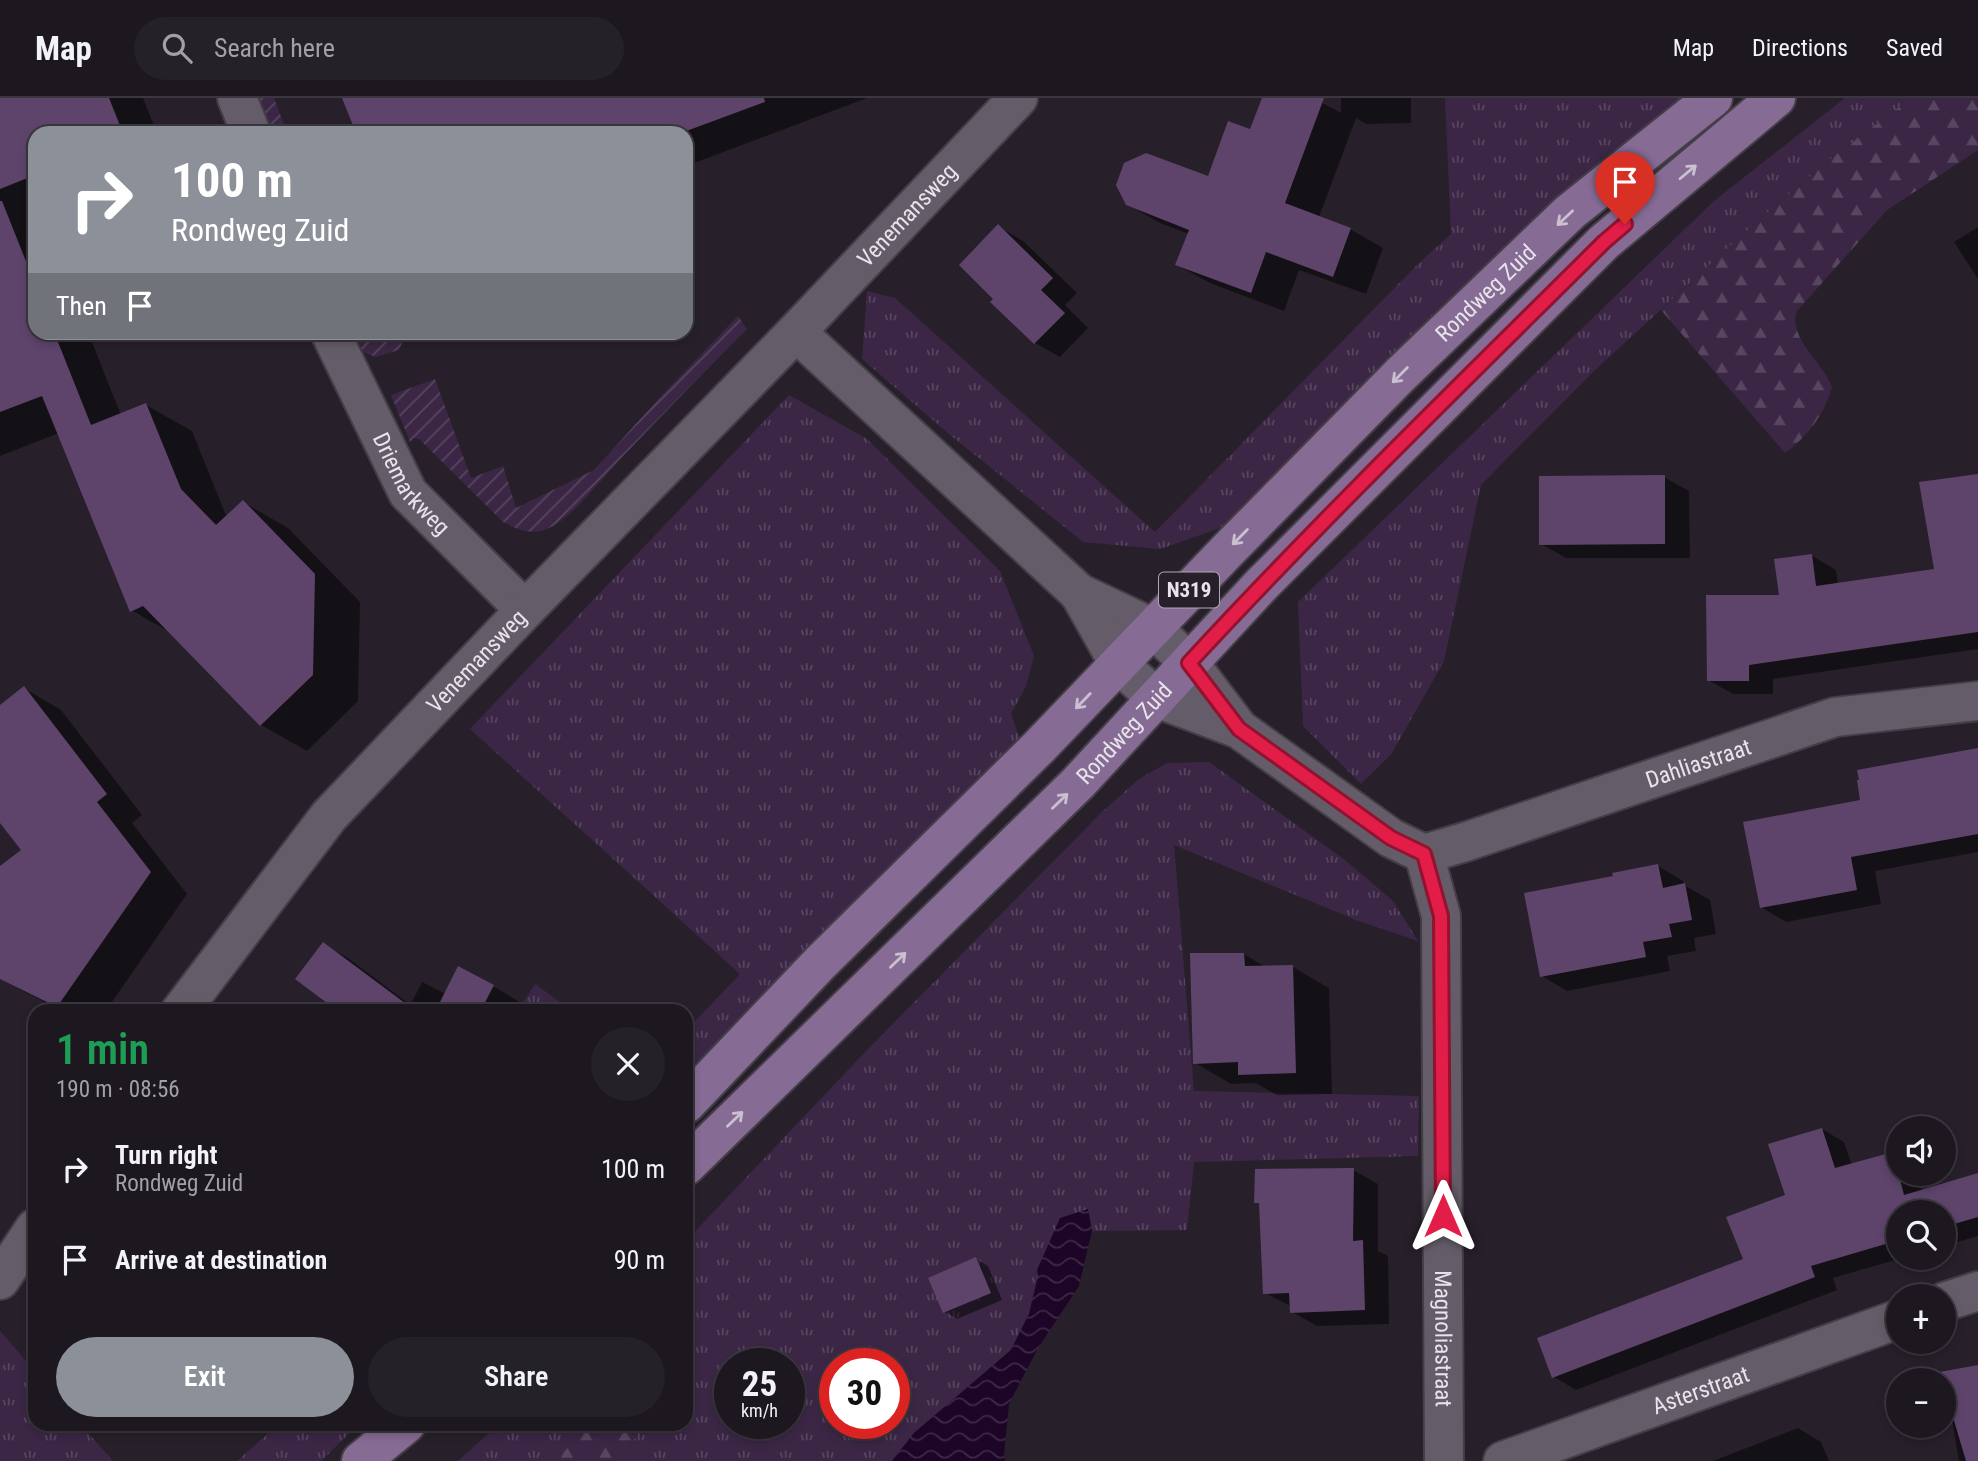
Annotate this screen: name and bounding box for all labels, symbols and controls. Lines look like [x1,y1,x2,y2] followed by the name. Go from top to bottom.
[134,17,624,80] search box
[35,29,92,68] text: Map
[158,29,196,67] icon: search
[214,33,335,63] text: Search here
[1673,34,1714,62] text: Map
[1752,34,1848,62] text: Directions
[1886,34,1943,62] text: Saved
[171,152,293,209] text: 100 m
[1595,152,1655,224] pin
[56,154,147,245] icon: right
[852,158,962,272] street label: Venemansweg
[1606,163,1644,201] icon: arrive
[1678,164,1696,180] one-way arrow
[1556,210,1574,226] one-way arrow
[171,211,349,249] text: Rondweg Zuid
[1430,239,1541,347] street label: Rondweg Zuid
[121,287,159,325] icon: arrive
[56,291,107,321] text: Then
[1392,366,1409,383] one-way arrow
[367,428,455,540] street label: Driemarkweg
[1232,528,1249,545] one-way arrow
[1159,573,1219,608] road number: N319
[421,604,532,718] street label: Venemansweg
[1071,677,1178,789] street label: Rondweg Zuid
[1074,692,1091,709] one-way arrow
[1642,733,1755,794] street label: Dahliastraat
[1051,792,1068,809] one-way arrow
[889,952,906,969] one-way arrow
[56,1025,149,1074] text: 1 min
[591,1027,665,1101] button: close
[56,1076,180,1103] text: 190 m · 08:56
[726,1110,743,1127] one-way arrow
[1886,1116,1956,1438] map controls
[1886,1116,1956,1186] button: sound
[115,1140,217,1170] text: Turn right
[56,1150,94,1188] icon: right
[601,1154,665,1184] text: 100 m
[115,1170,243,1197] text: Rondweg Zuid
[1406,1179,1480,1253] position arrow
[1886,1200,1956,1270] button: search
[56,1241,94,1279] icon: arrive
[115,1245,327,1275] text: Arrive at destination
[614,1245,665,1275] text: 90 m
[1429,1270,1457,1407] street label: Magnoliastraat
[1886,1284,1956,1354] button: +
[56,1337,354,1417] button: Exit
[368,1337,665,1417] button: Share
[819,1348,910,1439] speed limit sign: 30
[1649,1360,1753,1420] street label: Asterstraat
[742,1364,777,1405] text: 25
[1886,1368,1956,1438] button: −
[741,1400,778,1421] text: km/h

